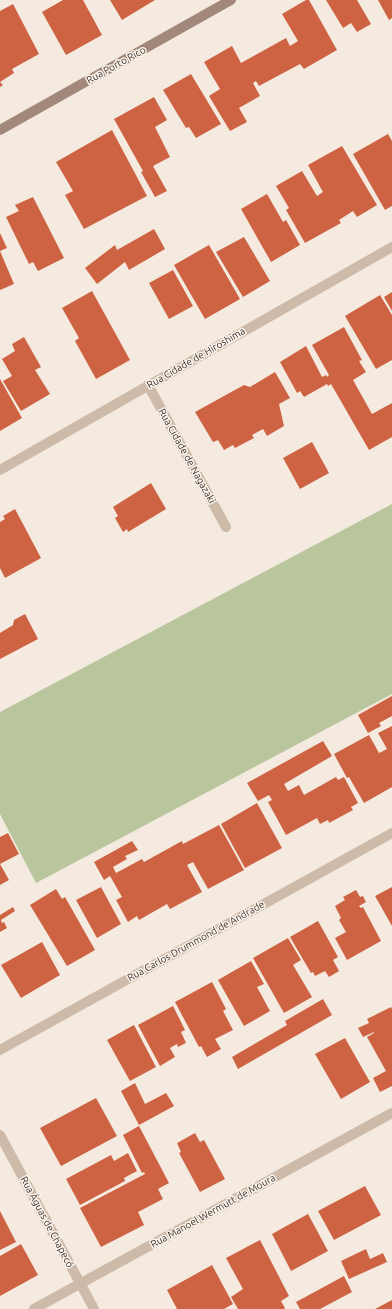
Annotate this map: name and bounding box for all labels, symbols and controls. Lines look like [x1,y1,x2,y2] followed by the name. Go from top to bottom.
[84,44,148,86] street label: Rua Porto Rico
[145,325,247,391] street label: Rua Cidade de Hiroshima
[156,406,218,506] street label: Rua Cidade de Nagazaki
[125,898,267,984] street label: Rua Carlos Drummond de Andrade
[148,1172,278,1250] street label: Rua Manoel Wermutt de Moura
[18,1174,76,1270] street label: Rua Águas de Chapecó

